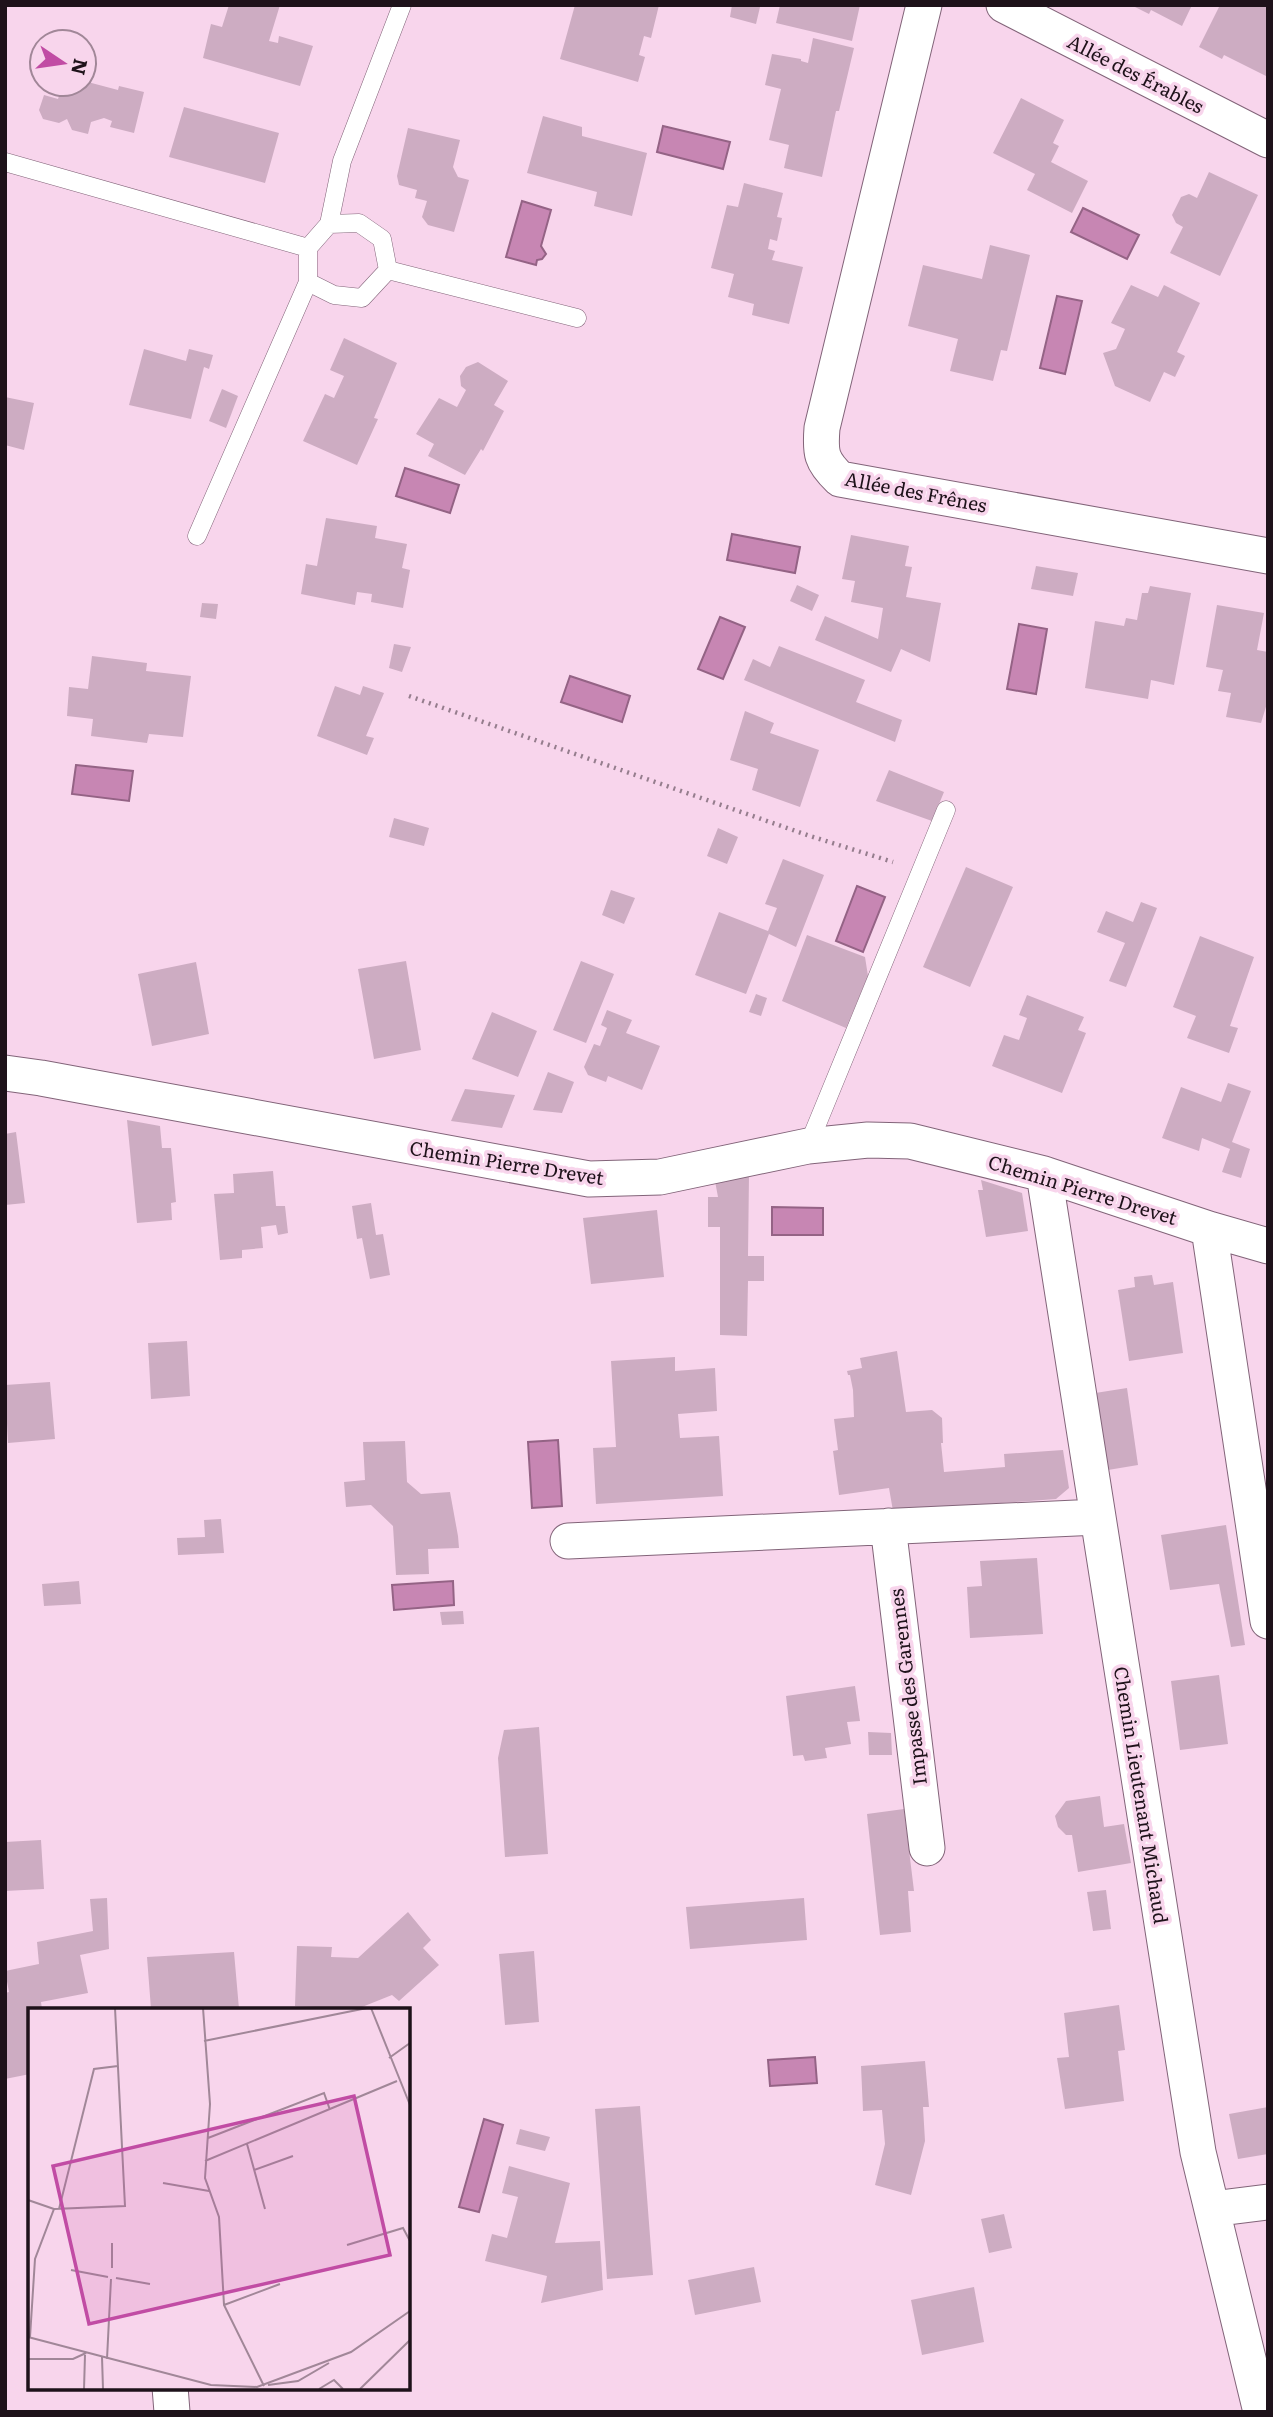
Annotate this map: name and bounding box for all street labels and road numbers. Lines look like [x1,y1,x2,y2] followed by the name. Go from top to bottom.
[1063,27,1209,120] street label: Allée des Érables
[843,464,990,519] street label: Allée des Frênes
[408,1133,606,1191] street label: Chemin Pierre Drevet
[985,1147,1181,1231] street label: Chemin Pierre Drevet
[881,1587,933,1787] street label: Impasse des Garennes
[1108,1664,1176,1926] street label: Chemin Lieutenant Michaud

